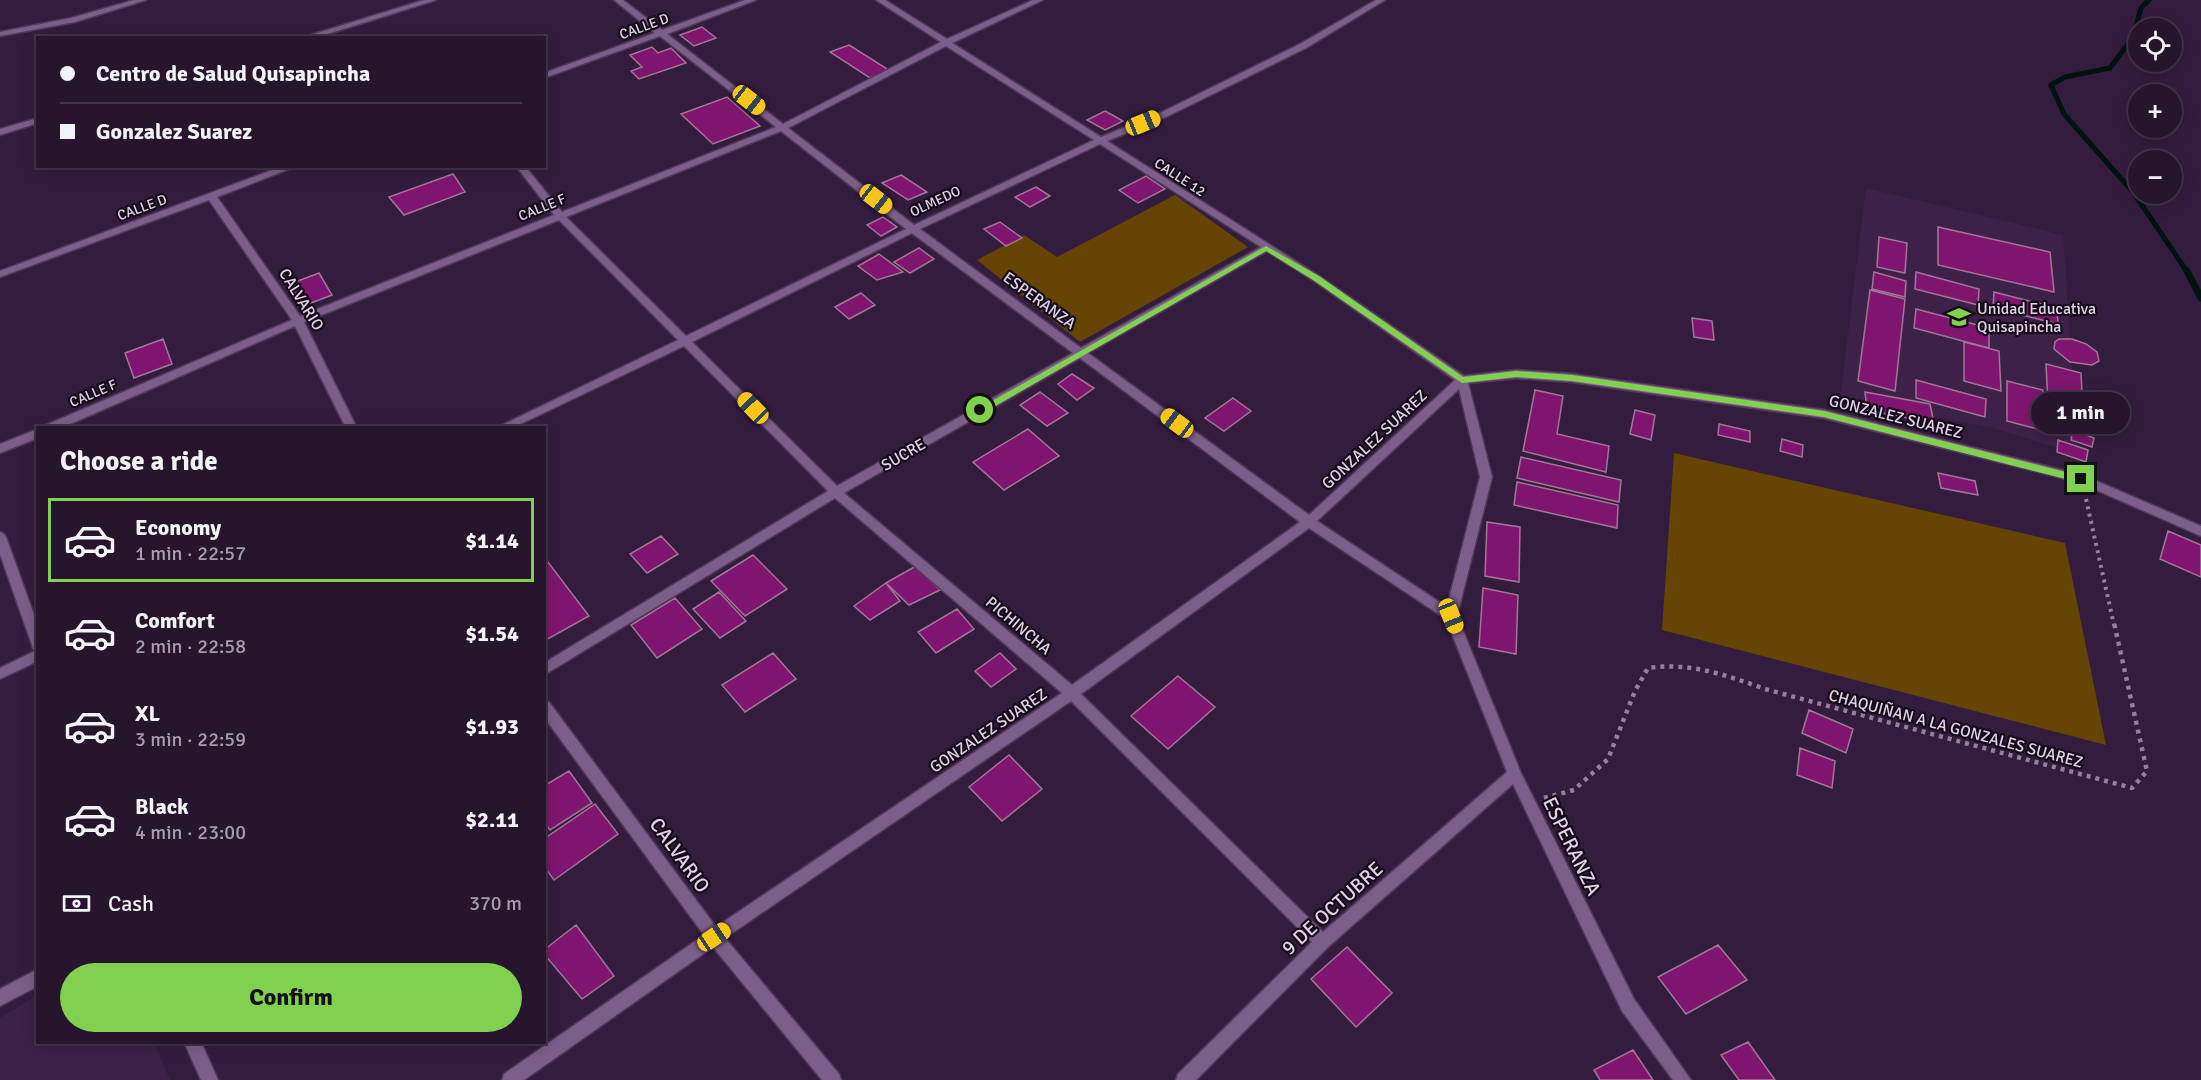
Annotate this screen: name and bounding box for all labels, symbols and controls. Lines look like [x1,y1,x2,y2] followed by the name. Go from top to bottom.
[617,10,671,43] street label: CALLE D
[2128,18,2182,204] map controls
[2128,18,2182,72] button: locate
[96,60,370,87] text: Centro de Salud Quisapincha
[729,82,769,118] car
[2128,84,2182,138] button: +
[1123,108,1163,138] car
[96,118,252,145] text: Gonzalez Suarez
[2128,150,2182,204] button: −
[1151,155,1208,200] street label: CALLE 12
[856,181,896,217] car
[907,182,963,221] street label: OLMEDO
[516,190,568,225] street label: CALLE F
[115,191,169,224] street label: CALLE D
[274,265,328,334] street label: CALVARIO
[999,268,1080,334] street label: ESPERANZA
[1977,299,2096,337] place label: Unidad Educativa Quisapincha
[1946,304,1972,330] school or university icon: Unidad Educativa Quisapincha
[67,376,119,411] street label: CALLE F
[1318,386,1432,494] street label: GONZALEZ SUAREZ
[734,389,772,427] car
[1827,391,1965,443] street label: GONZALEZ SUAREZ
[2032,392,2130,434] callout: 1 min
[966,396,993,423] route start
[2056,400,2105,425] text: 1 min
[1157,405,1197,441] car
[878,434,929,475] street label: SUCRE
[60,445,218,478] text: Choose a ride
[2067,465,2094,492] route end
[63,513,117,567] icon: car
[135,514,221,541] text: Economy
[465,527,519,554] text: $1.14
[135,541,246,566] text: 1 min · 22:57
[981,592,1056,659] street label: PICHINCHA
[1436,596,1466,636] car
[63,606,117,660] icon: car
[135,607,215,634] text: Comfort
[465,620,519,647] text: $1.54
[135,634,246,659] text: 2 min · 22:58
[926,684,1051,777] street label: GONZALEZ SUAREZ
[1826,685,2085,773] street label: CHAQUIÑAN A LA GONZALES SUAREZ
[63,699,117,753] icon: car
[135,700,160,727] text: XL
[465,713,519,740] text: $1.93
[135,727,246,752] text: 3 min · 22:59
[63,792,117,846] icon: car
[135,793,189,820] text: Black
[1537,793,1606,900] street label: ESPERANZA
[465,806,519,833] text: $2.11
[644,813,715,898] street label: CALVARIO
[135,820,246,845] text: 4 min · 23:00
[1276,856,1388,960] street label: 9 DE OCTUBRE
[60,887,93,920] icon: cash
[108,890,154,917] text: Cash
[469,891,522,916] text: 370 m
[694,919,734,955] car
[60,963,522,1032] button: Confirm

